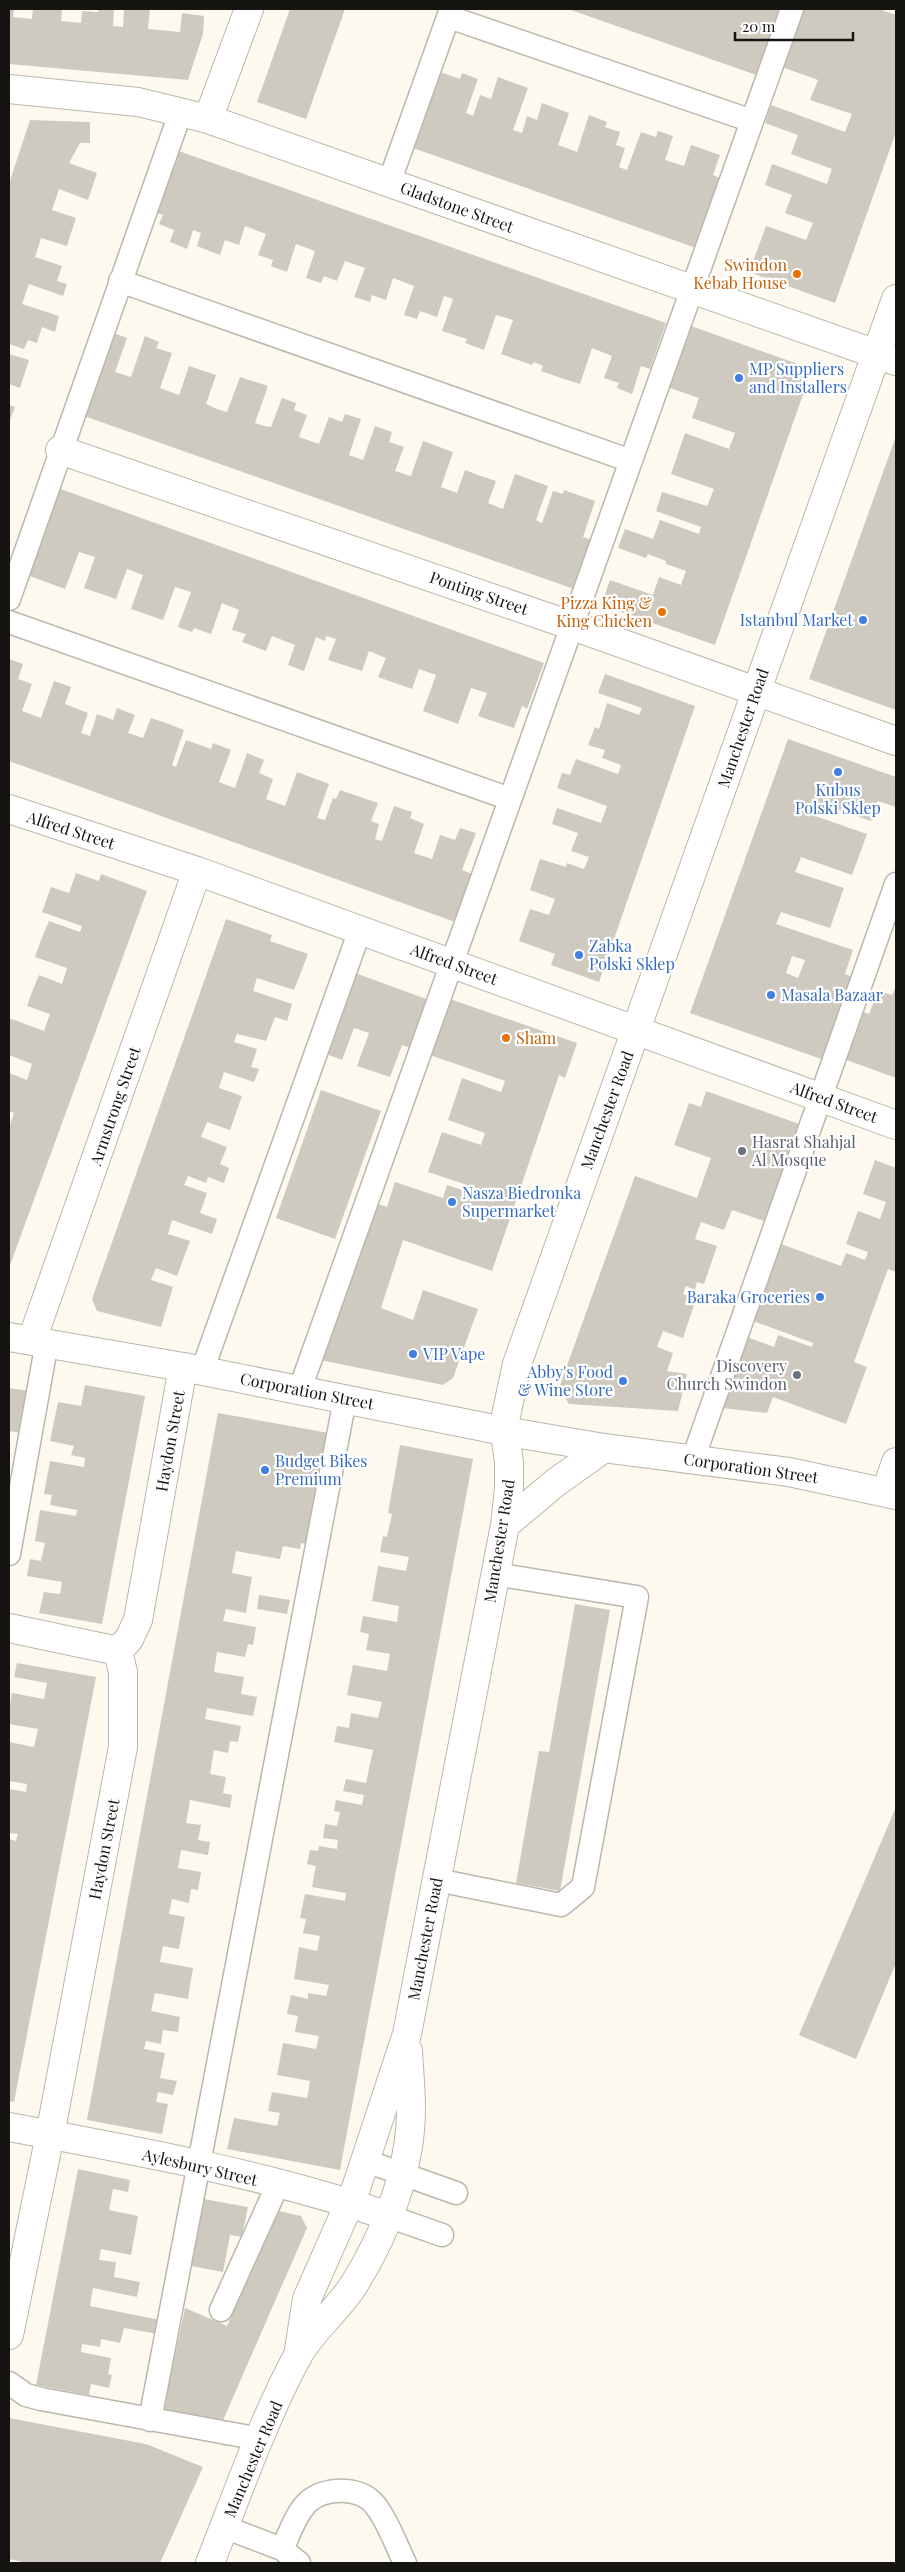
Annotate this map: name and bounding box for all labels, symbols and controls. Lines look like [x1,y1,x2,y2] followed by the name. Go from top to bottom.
[735,10,852,42] scale bar
[742,16,776,36] text: 20 m
[398,176,517,237] street label: Gladstone Street
[693,254,787,293] place label: Swindon Kebab House
[791,268,803,280] marker: Swindon Kebab House
[749,358,847,397] place label: MP Suppliers and Installers
[733,372,745,384] marker: MP Suppliers and Installers
[427,566,531,619] street label: Ponting Street
[556,592,653,631] place label: Pizza King & King Chicken
[656,606,668,618] marker: Pizza King & King Chicken
[740,609,853,630] place label: Istanbul Market
[857,614,869,626] marker: Istanbul Market
[712,665,773,790] street label: Manchester Road
[832,766,844,778] marker: Kubus Polski Sklep
[795,779,881,818] place label: Kubus Polski Sklep
[24,805,118,854] street label: Alfred Street
[589,935,675,974] place label: Zabka Polski Sklep
[407,938,501,989] street label: Alfred Street
[573,949,585,961] marker: Zabka Polski Sklep
[781,984,883,1005] place label: Masala Bazaar
[765,989,777,1001] marker: Masala Bazaar
[516,1027,556,1048] place label: Sham
[500,1032,512,1044] marker: Sham
[84,1043,145,1169] street label: Armstrong Street
[575,1048,638,1172] street label: Manchester Road
[787,1076,881,1127] street label: Alfred Street
[751,1131,856,1170] place label: Hasrat Shahjal Al Mosque
[736,1145,748,1157] marker: Hasrat Shahjal Al Mosque
[462,1182,581,1221] place label: Nasza Biedronka Supermarket
[446,1196,458,1208] marker: Nasza Biedronka Supermarket
[687,1286,810,1307] place label: Baraka Groceries
[814,1291,826,1303] marker: Baraka Groceries
[422,1343,485,1364] place label: VIP Vape
[407,1348,419,1360] marker: VIP Vape
[667,1355,787,1394] place label: Discovery Church Swindon
[518,1361,613,1400] place label: Abby's Food & Wine Store
[239,1367,376,1414] street label: Corporation Street
[791,1369,803,1381] marker: Discovery Church Swindon
[617,1375,629,1387] marker: Abby's Food & Wine Store
[150,1388,189,1493] street label: Haydon Street
[682,1448,820,1487] street label: Corporation Street
[275,1450,368,1489] place label: Budget Bikes Premium
[259,1464,271,1476] marker: Budget Bikes Premium
[478,1478,519,1604] street label: Manchester Road
[83,1796,124,1901] street label: Haydon Street
[402,1876,447,2002] street label: Manchester Road
[140,2143,260,2190] street label: Aylesbury Street
[219,2397,287,2520] street label: Manchester Road

